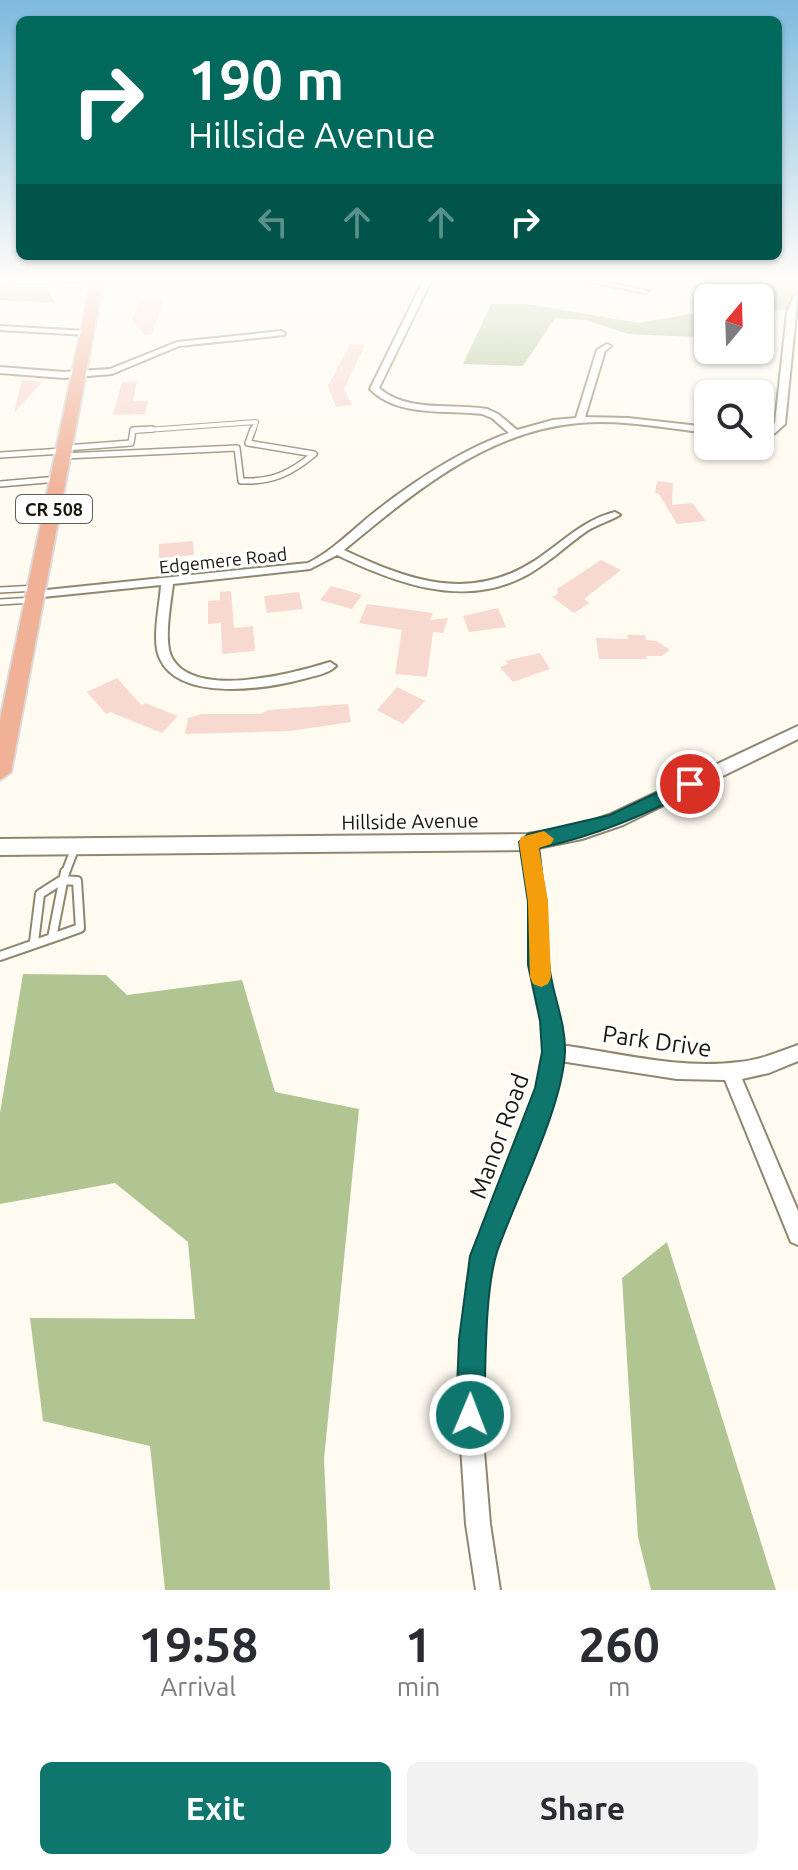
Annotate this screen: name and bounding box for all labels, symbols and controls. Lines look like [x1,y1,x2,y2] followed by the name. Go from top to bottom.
[56,48,160,152] icon: right
[188,48,344,111] text: 190 m
[188,114,436,155] text: Hillside Avenue
[251,200,295,244] icon: left
[335,200,379,244] icon: ahead
[419,200,463,244] icon: ahead
[503,200,547,244] icon: right
[694,284,774,364] north arrow
[694,284,774,460] map controls
[694,380,774,460] button: search
[16,495,92,523] road number: CR 508
[158,543,288,577] street label: Edgemere Road
[656,750,724,818] pin
[668,762,712,806] icon: arrive
[341,808,479,834] street label: Hillside Avenue
[601,1020,713,1062] street label: Park Drive
[464,1070,534,1202] street label: Manor Road
[428,1373,512,1457] position arrow
[138,1617,258,1671] text: 19:58
[405,1617,432,1671] text: 1
[579,1617,660,1671] text: 260
[160,1672,236,1701] text: Arrival
[397,1672,440,1701] text: min
[608,1672,630,1701] text: m
[40,1762,391,1854] button: Exit
[407,1762,758,1854] button: Share

